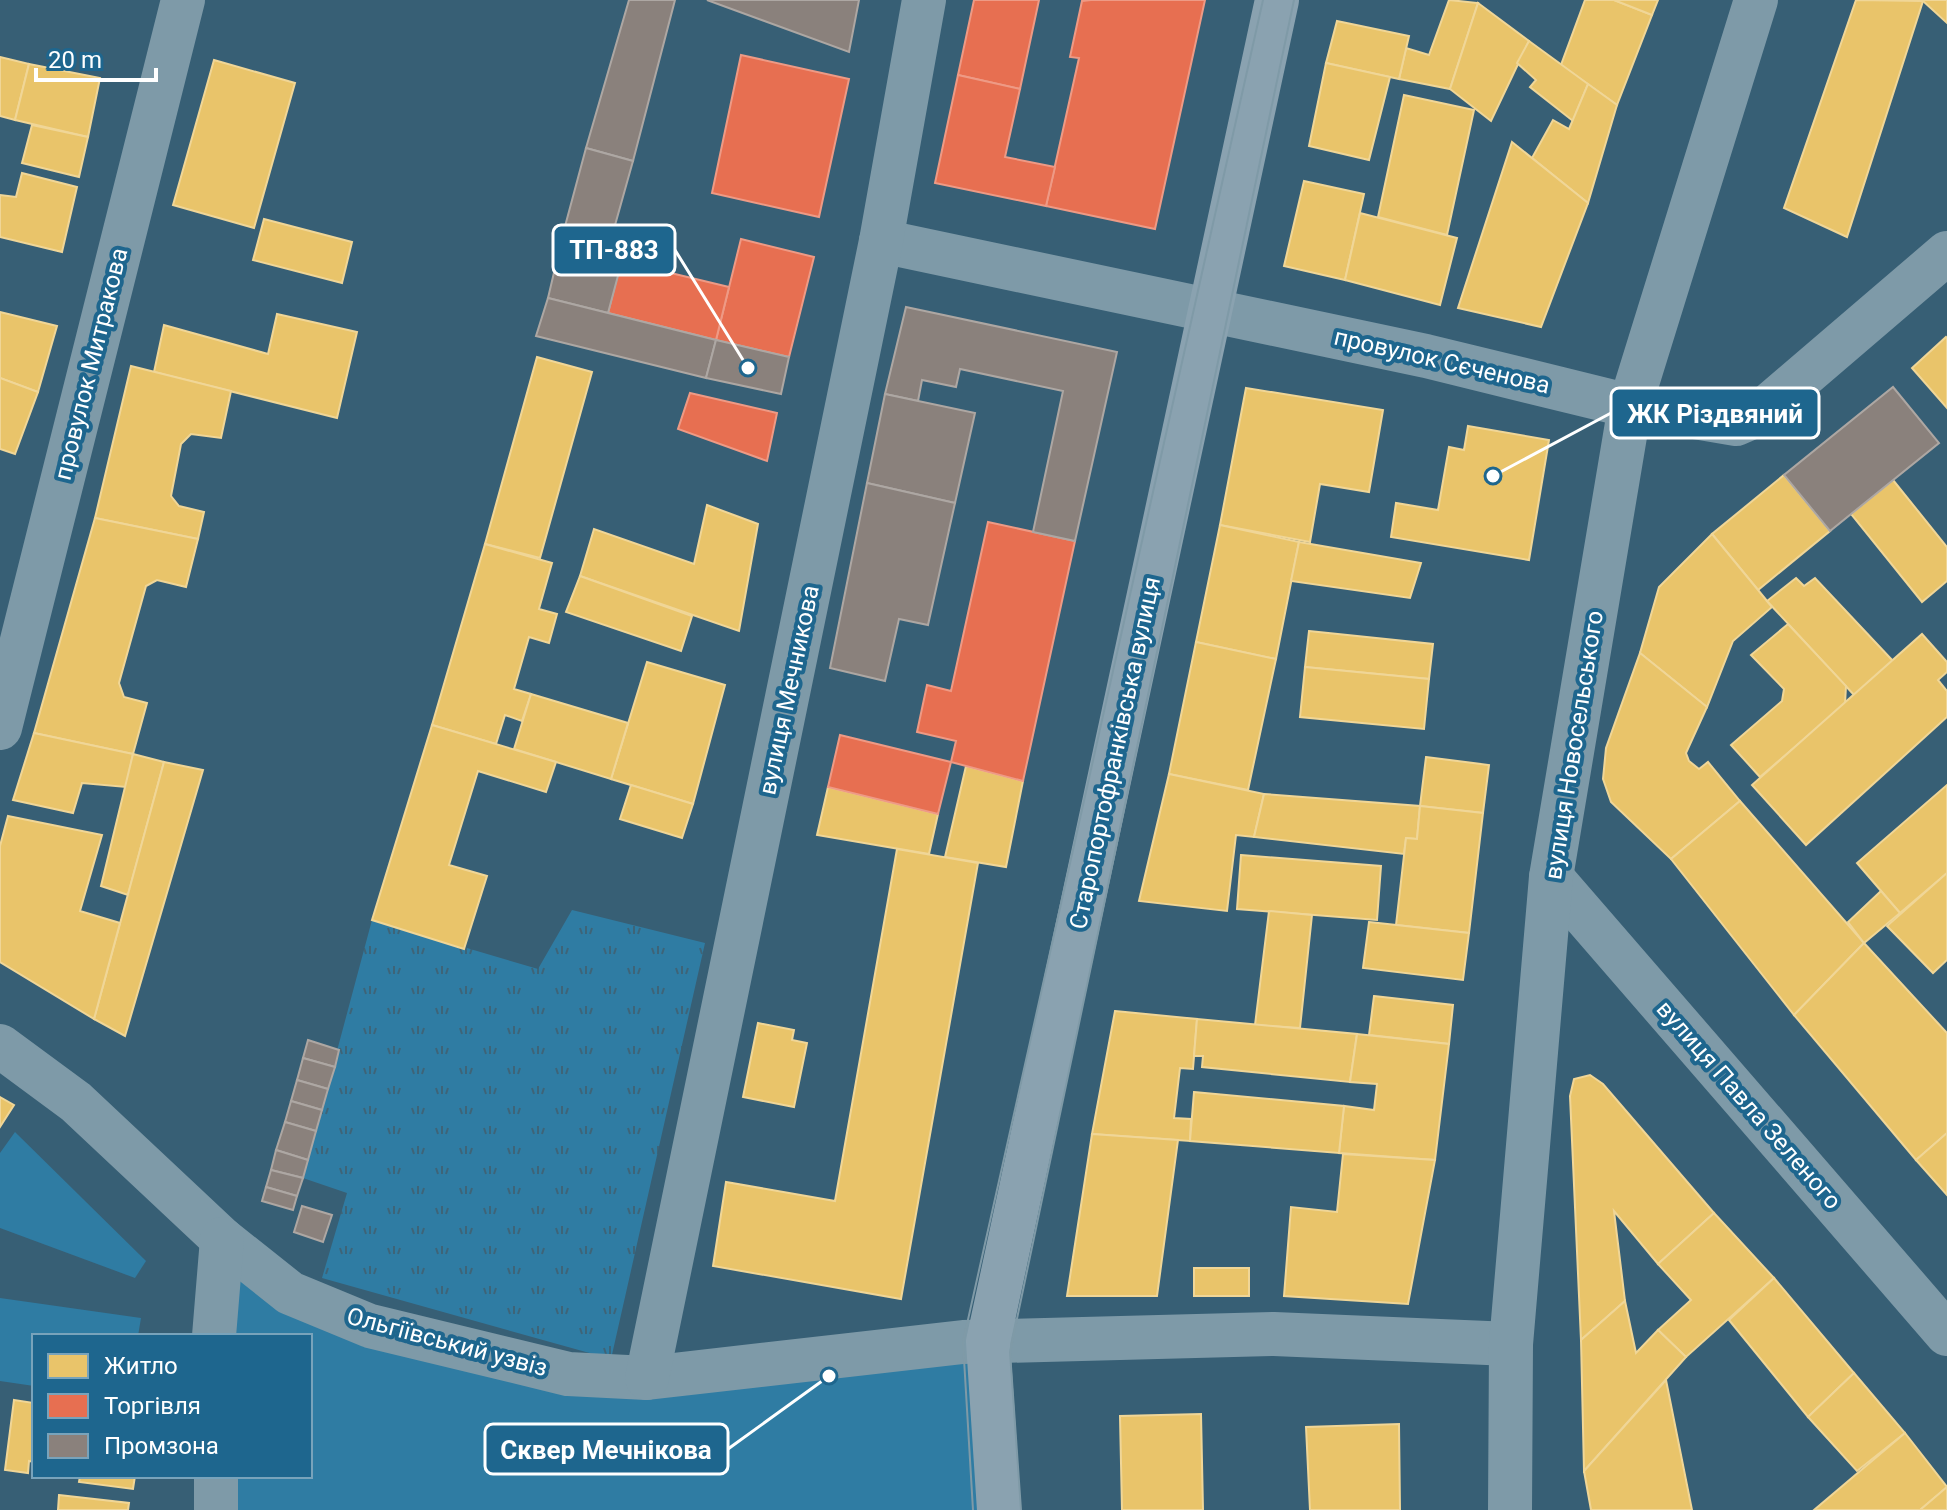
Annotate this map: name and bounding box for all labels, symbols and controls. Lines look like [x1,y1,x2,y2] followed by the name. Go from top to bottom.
[36,32,156,82] scale bar
[48,46,102,74] text: 20 m
[553,225,675,275] callout: ТП-883
[569,235,659,265] text: ТП-883
[49,245,133,483] street label: провулок Митракова
[1331,323,1553,399] street label: провулок Сєченова
[1611,388,1819,438] callout: ЖК Різдвяний
[1627,399,1803,429] text: ЖК Різдвяний
[1064,574,1166,932] street label: Старопортофранківська вулиця
[753,583,825,797] street label: вулиця Мечникова
[1539,609,1609,881] street label: вулиця Новосельського
[1651,995,1847,1215] street label: вулиця Павла Зеленого
[344,1302,550,1382] street label: Ольгіївський узвіз
[32,1334,312,1478] legend
[104,1352,178,1380] text: Житло
[104,1392,201,1420] text: Торгівля
[485,1424,728,1474] callout: Сквер Мечнікова
[104,1432,219,1460] text: Промзона
[500,1435,712,1465] text: Сквер Мечнікова

